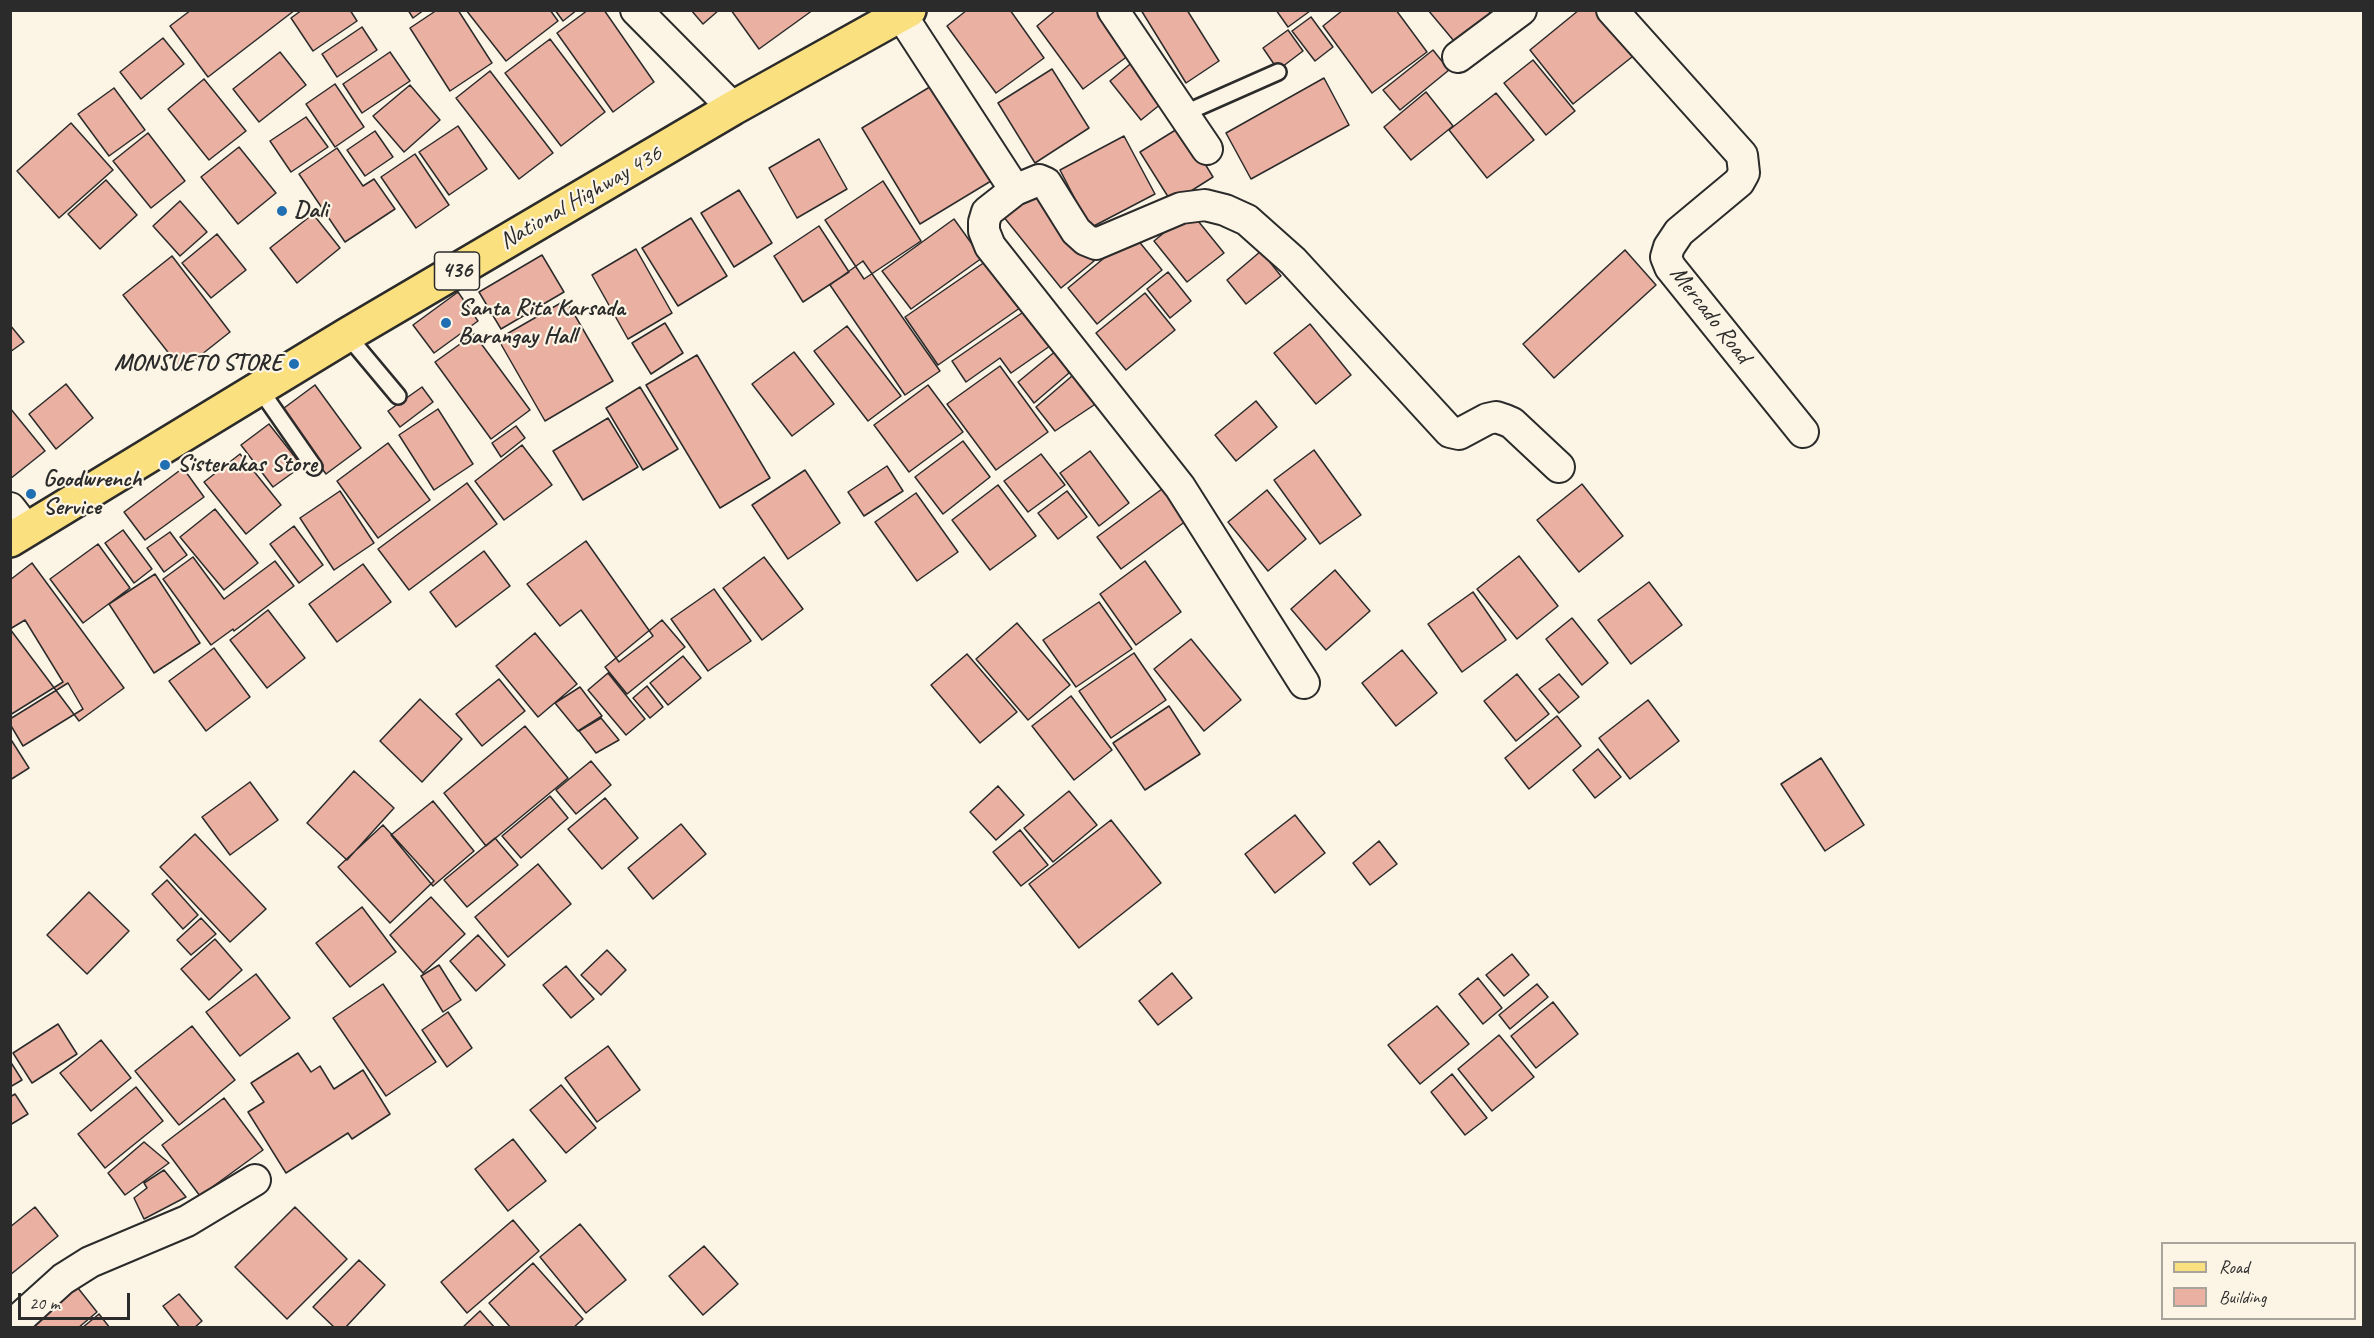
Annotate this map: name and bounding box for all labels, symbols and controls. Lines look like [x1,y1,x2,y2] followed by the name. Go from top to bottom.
[495,140,667,256] street label: National Highway 436
[294,197,328,225] place label: Dali
[275,204,289,218] marker: Dali
[434,252,480,290] road number: 436
[1663,261,1757,369] street label: Mercado Road
[458,295,625,351] place label: Santa Rita Karsada Barangay Hall
[439,316,453,330] marker: Santa Rita Karsada Barangay Hall
[114,350,282,378] place label: MONSUETO STORE
[287,357,301,371] marker: MONSUETO STORE
[177,451,317,479] place label: Sisterakas Store
[158,458,172,472] marker: Sisterakas Store
[43,466,142,522] place label: Goodwrench Service
[24,487,38,501] marker: Goodwrench Service
[2161,1242,2356,1320] legend
[2219,1256,2249,1278] text: Road
[21,1281,134,1319] scale bar
[2219,1286,2266,1308] text: Building
[29,1292,60,1314] text: 20 m

